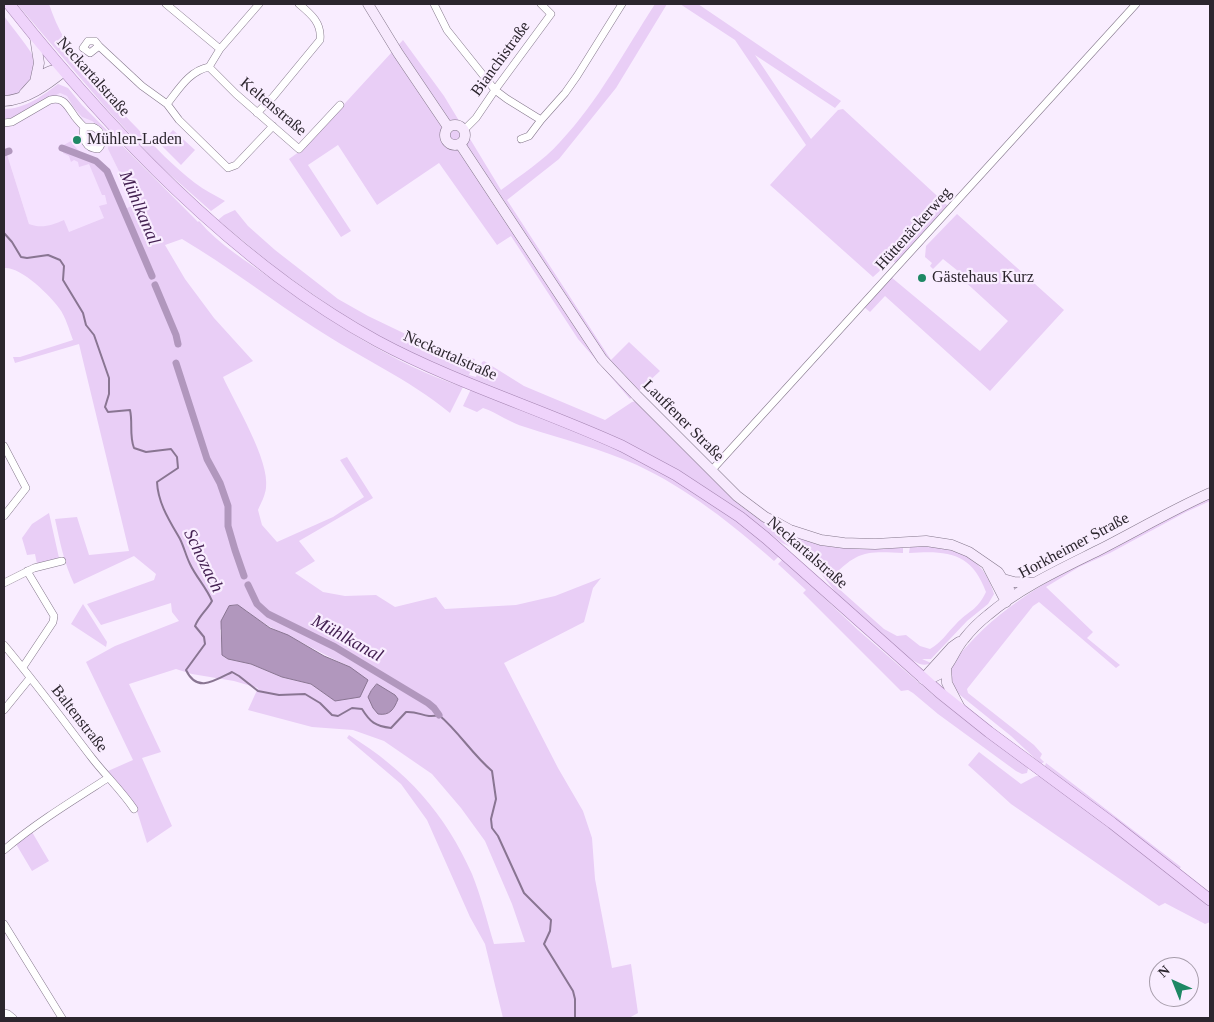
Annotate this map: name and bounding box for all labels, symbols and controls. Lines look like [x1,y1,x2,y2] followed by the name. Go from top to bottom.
[467,18,535,100] street label: Bianchistraße
[52,33,134,121] street label: Neckartalstraße
[236,74,310,140] street label: Keltenstraße
[87,130,182,150] place label: Mühlen-Laden
[71,134,83,146] marker: Mühlen-Laden
[114,168,164,248] water label: Mühlkanal
[872,184,956,274] street label: Hüttenäckerweg
[932,268,1034,288] place label: Gästehaus Kurz
[916,272,928,284] marker: Gästehaus Kurz
[400,327,500,385] street label: Neckartalstraße
[638,376,728,466] street label: Lauffener Straße
[1016,509,1132,583] street label: Horkheimer Straße
[763,513,851,593] street label: Neckartalstraße
[178,526,228,596] water label: Schozach
[308,611,386,667] water label: Mühlkanal
[47,682,111,756] street label: Baltenstraße
[1149,957,1199,1007] north arrow
[1155,963,1173,980] text: N

